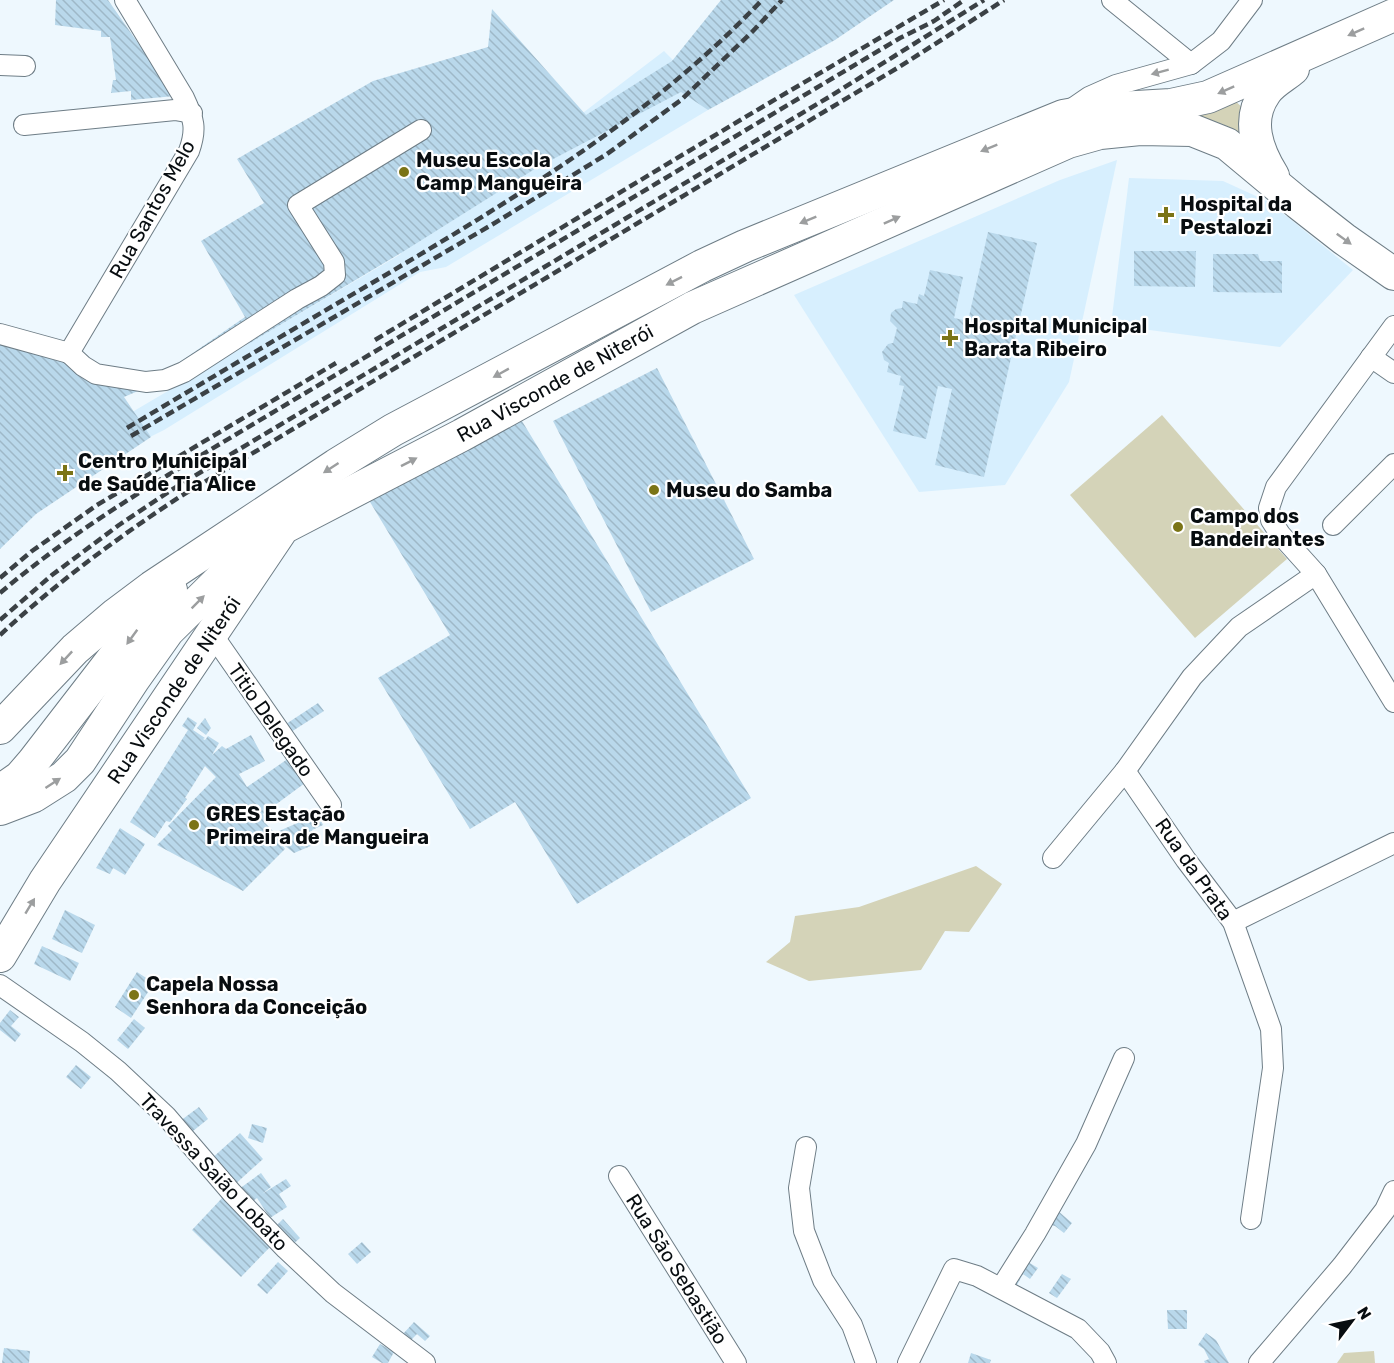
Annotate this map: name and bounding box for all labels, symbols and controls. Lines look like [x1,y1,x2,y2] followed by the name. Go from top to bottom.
[1346,27,1364,37] one-way arrow
[1151,68,1169,77] one-way arrow
[1216,85,1234,95] one-way arrow
[104,136,200,282] street label: Rua Santos Melo
[980,143,998,153] one-way arrow
[416,148,582,195] place label: Museu Escola Camp Mangueira
[397,165,411,179] marker: Museu Escola Camp Mangueira
[1180,192,1292,239] place label: Hospital da Pestalozi
[1157,206,1175,224] marker: Hospital da Pestalozi
[883,215,901,224] one-way arrow
[799,216,817,225] one-way arrow
[1336,233,1352,245] one-way arrow
[665,276,682,286] one-way arrow
[964,314,1147,361] place label: Hospital Municipal Barata Ribeiro
[453,319,657,447] street label: Rua Visconde de Niterói
[941,329,959,347] marker: Hospital Municipal Barata Ribeiro
[493,367,509,378] one-way arrow
[78,449,256,496] place label: Centro Municipal de Saúde Tia Alice
[400,458,418,468] one-way arrow
[324,462,340,474] one-way arrow
[56,464,74,482] marker: Centro Municipal de Saúde Tia Alice
[666,478,832,502] place label: Museu do Samba
[647,483,661,497] marker: Museu do Samba
[1190,504,1325,551] place label: Campo dos Bandeirantes
[1171,520,1185,534] marker: Campo dos Bandeirantes
[102,592,246,788] street label: Rua Visconde de Niterói
[191,594,205,609] one-way arrow
[126,629,138,644] one-way arrow
[60,651,74,665] one-way arrow
[223,659,319,781] street label: Titio Delegado
[45,778,61,789] one-way arrow
[206,802,429,849] place label: GRES Estação Primeira de Mangueira
[1150,813,1238,925] street label: Rua da Prata
[187,818,201,832] marker: GRES Estação Primeira de Mangueira
[25,897,35,914] one-way arrow
[146,972,367,1019] place label: Capela Nossa Senhora da Conceição
[127,988,141,1002] marker: Capela Nossa Senhora da Conceição
[135,1088,293,1256] street label: Travessa Saião Lobato
[621,1189,733,1349] street label: Rua São Sebastião
[1322,1291,1382,1351] north arrow
[1353,1303,1375,1323] text: N

